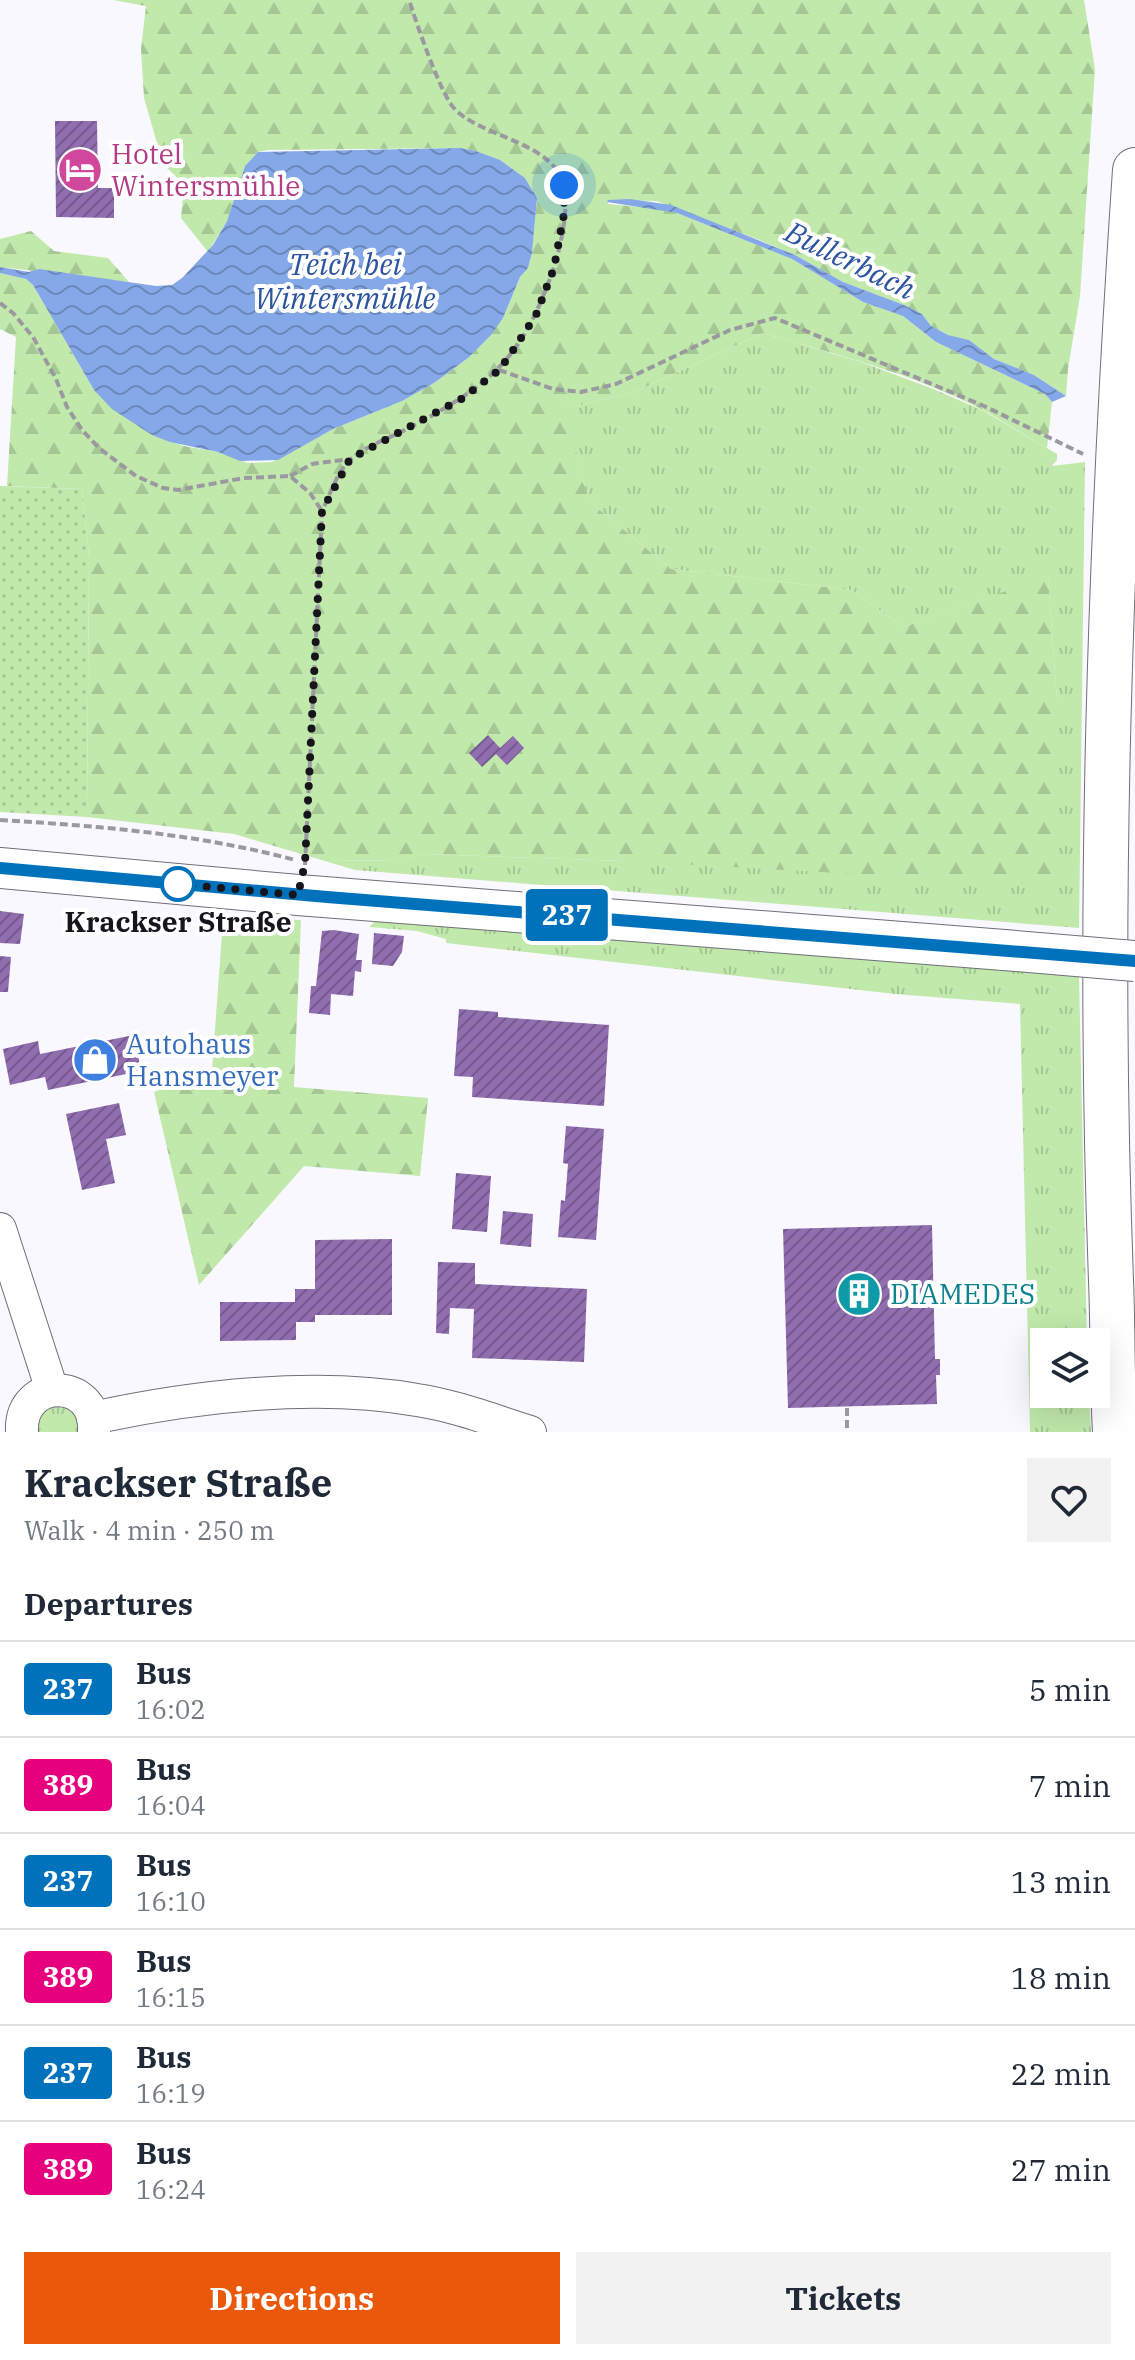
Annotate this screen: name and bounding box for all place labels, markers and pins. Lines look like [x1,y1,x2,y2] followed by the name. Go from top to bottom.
[111,135,300,204] place label: Hotel Wintersmühle
[56,146,104,194] hotel icon: Hotel Wintersmühle
[161,867,195,901] marker: Krackser Straße
[64,903,292,940] place label: Krackser Straße
[126,1025,279,1094] place label: Autohaus Hansmeyer
[71,1036,119,1084] shop icon: Autohaus Hansmeyer
[835,1270,883,1318] building icon: DIAMEDES
[890,1275,1035,1312] place label: DIAMEDES

